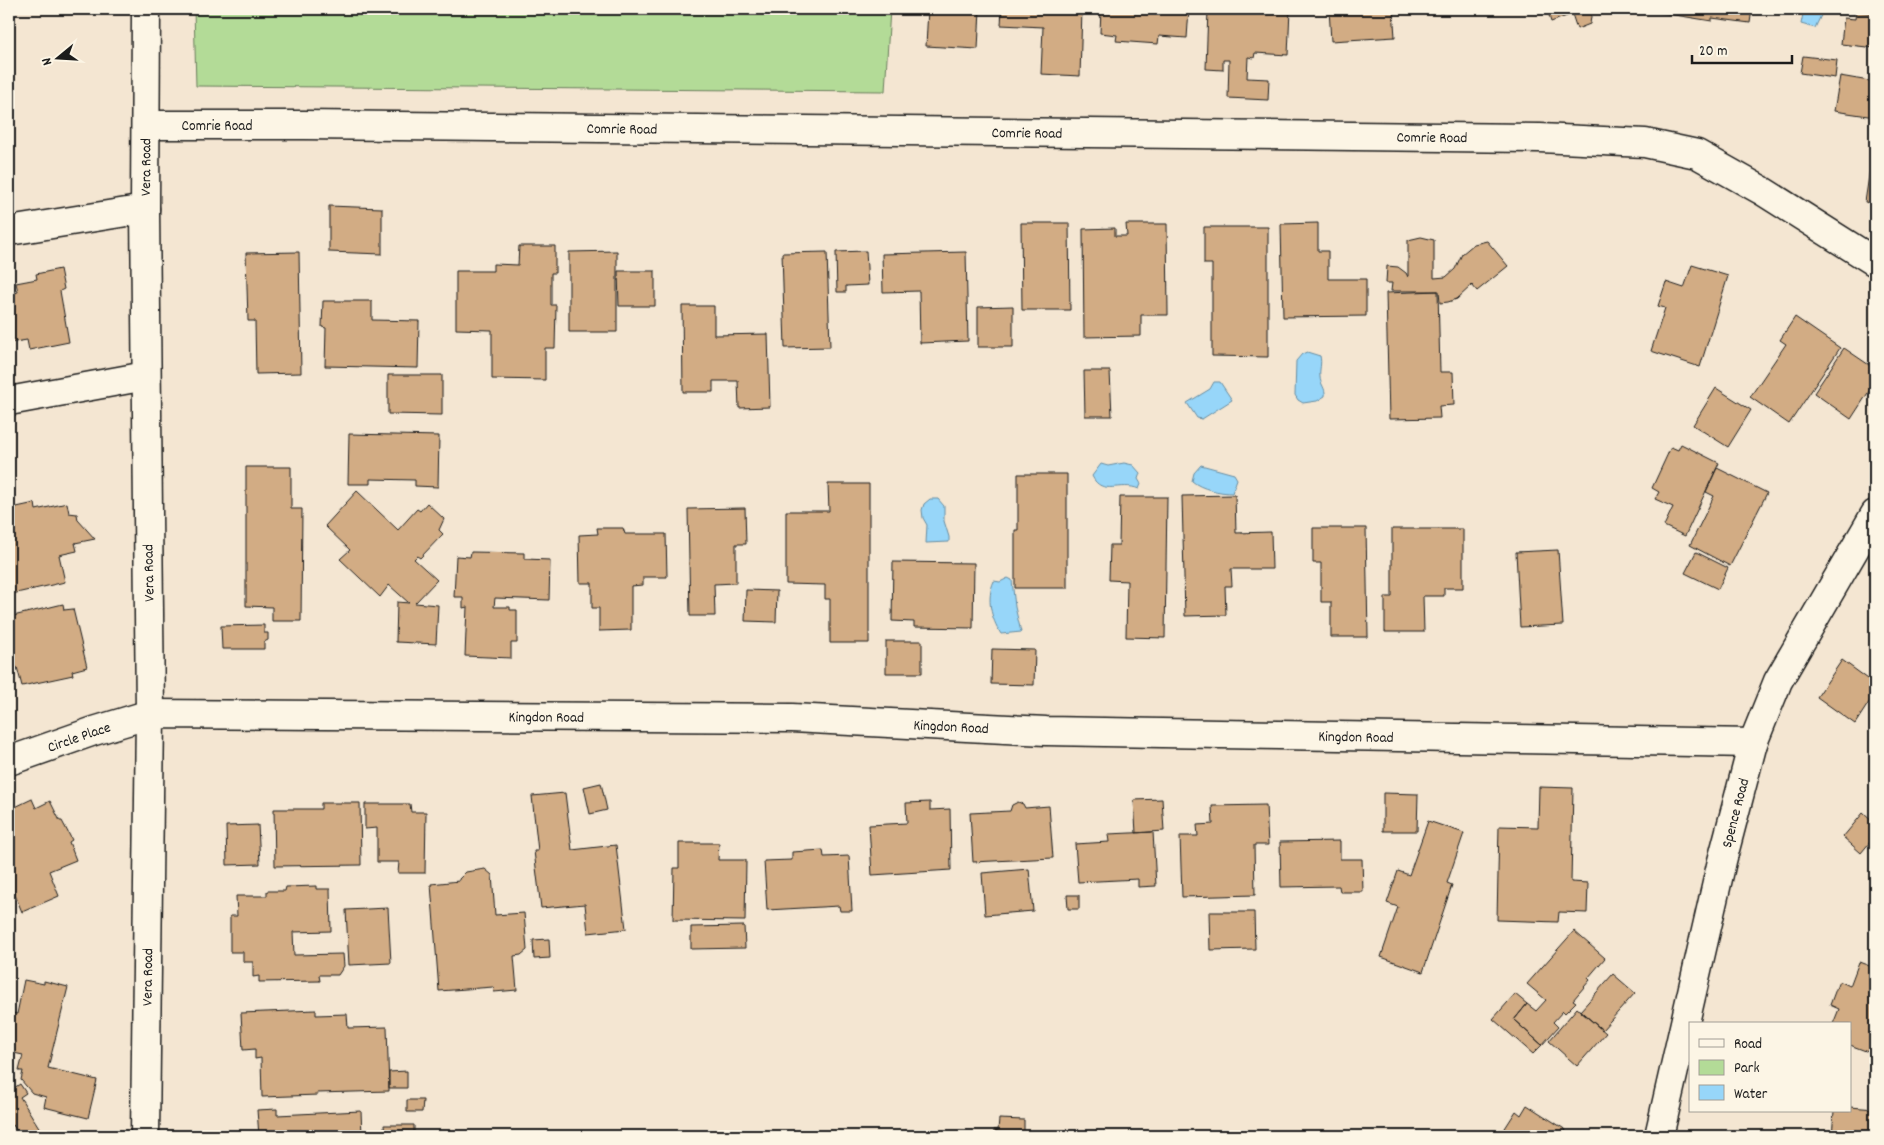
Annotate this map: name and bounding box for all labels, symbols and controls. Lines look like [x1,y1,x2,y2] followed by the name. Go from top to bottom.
[32,32,82,82] north arrow
[1692,32,1792,64] scale bar
[1699,41,1727,63] text: 20 m
[37,55,58,68] text: N
[182,116,252,138] street label: Comrie Road
[586,119,658,142] street label: Comrie Road
[991,123,1062,146] street label: Comrie Road
[1396,127,1467,150] street label: Comrie Road
[136,138,158,196] street label: Vera Road
[138,544,162,602] street label: Vera Road
[509,707,584,730] street label: Kingdon Road
[913,715,989,741] street label: Kingdon Road
[45,717,114,760] street label: Circle Place
[1318,727,1394,750] street label: Kingdon Road
[1717,776,1756,851] street label: Spence Road
[138,948,160,1006] street label: Vera Road
[1689,1022,1852,1112] legend
[1734,1034,1762,1056] text: Road
[1734,1058,1760,1080] text: Park
[1734,1084,1768,1106] text: Water

